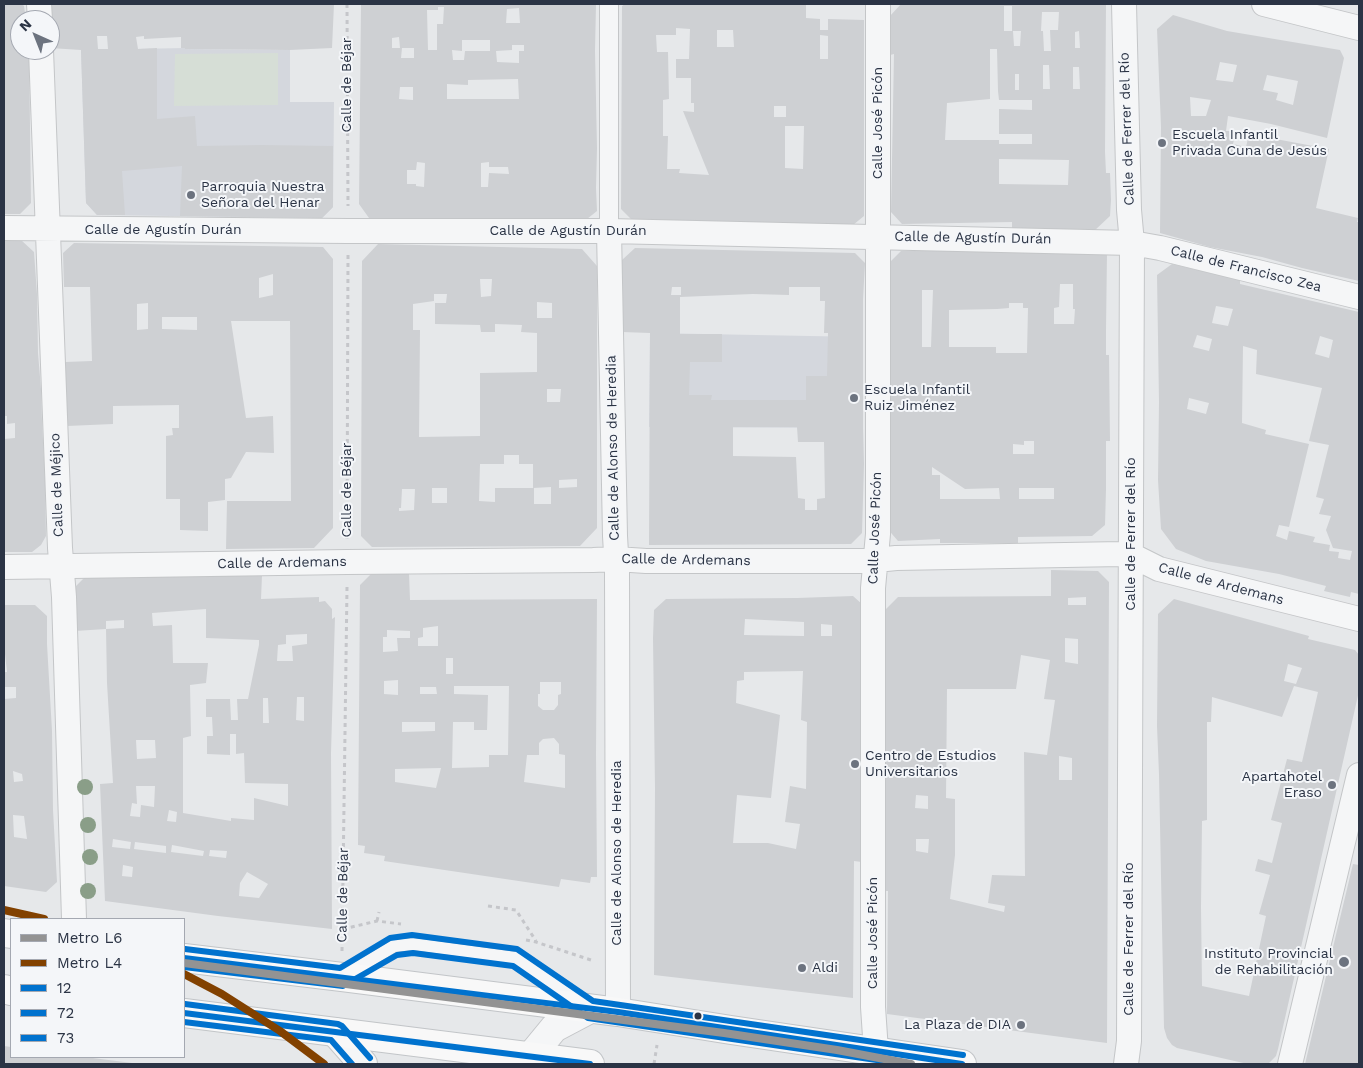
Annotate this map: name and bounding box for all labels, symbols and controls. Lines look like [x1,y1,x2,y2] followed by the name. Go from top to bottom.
[10,10,60,60] north arrow
[16,16,35,34] text: N
[339,37,355,133] street label: Calle de Béjar
[1116,52,1138,206] street label: Calle de Ferrer del Río
[870,67,886,179] street label: Calle José Picón
[1172,127,1327,160] place label: Escuela Infantil Privada Cuna de Jesús
[1156,137,1168,149] marker: Escuela Infantil Privada Cuna de Jesús
[201,179,324,212] place label: Parroquia Nuestra Señora del Henar
[185,189,197,201] marker: Parroquia Nuestra Señora del Henar
[84,222,242,238] street label: Calle de Agustín Durán
[489,223,647,239] street label: Calle de Agustín Durán
[894,228,1052,248] street label: Calle de Agustín Durán
[1169,242,1323,296] street label: Calle de Francisco Zea
[603,355,623,541] street label: Calle de Alonso de Heredia
[864,382,970,414] place label: Escuela Infantil Ruiz Jiménez
[848,392,860,404] marker: Escuela Infantil Ruiz Jiménez
[47,433,67,537] street label: Calle de Méjico
[339,442,355,538] street label: Calle de Béjar
[1123,457,1139,611] street label: Calle de Ferrer del Río
[865,471,885,585] street label: Calle José Picón
[621,550,751,570] street label: Calle de Ardemans
[217,553,347,573] street label: Calle de Ardemans
[1156,559,1286,609] street label: Calle de Ardemans
[865,748,997,780] place label: Centro de Estudios Universitarios
[849,758,861,770] marker: Centro de Estudios Universitarios
[609,760,625,946] street label: Calle de Alonso de Heredia
[1242,769,1322,802] place label: Apartahotel Eraso
[1326,779,1338,791] marker: Apartahotel Eraso
[334,847,352,943] street label: Calle de Béjar
[1121,862,1137,1016] street label: Calle de Ferrer del Río
[865,877,881,989] street label: Calle José Picón
[10,918,185,1058] legend
[57,929,122,947] text: Metro L6
[1204,946,1333,979] place label: Instituto Provincial de Rehabilitación
[57,954,122,972] text: Metro L4
[1337,955,1351,969] marker: Instituto Provincial de Rehabilitación
[812,960,838,976] place label: Aldi
[796,962,808,974] marker: Aldi
[57,979,72,997] text: 12
[57,1004,74,1022] text: 72
[693,1011,703,1021] unlabelled marker
[904,1017,1011,1033] place label: La Plaza de DIA
[1015,1019,1027,1031] marker: La Plaza de DIA
[57,1029,74,1047] text: 73

